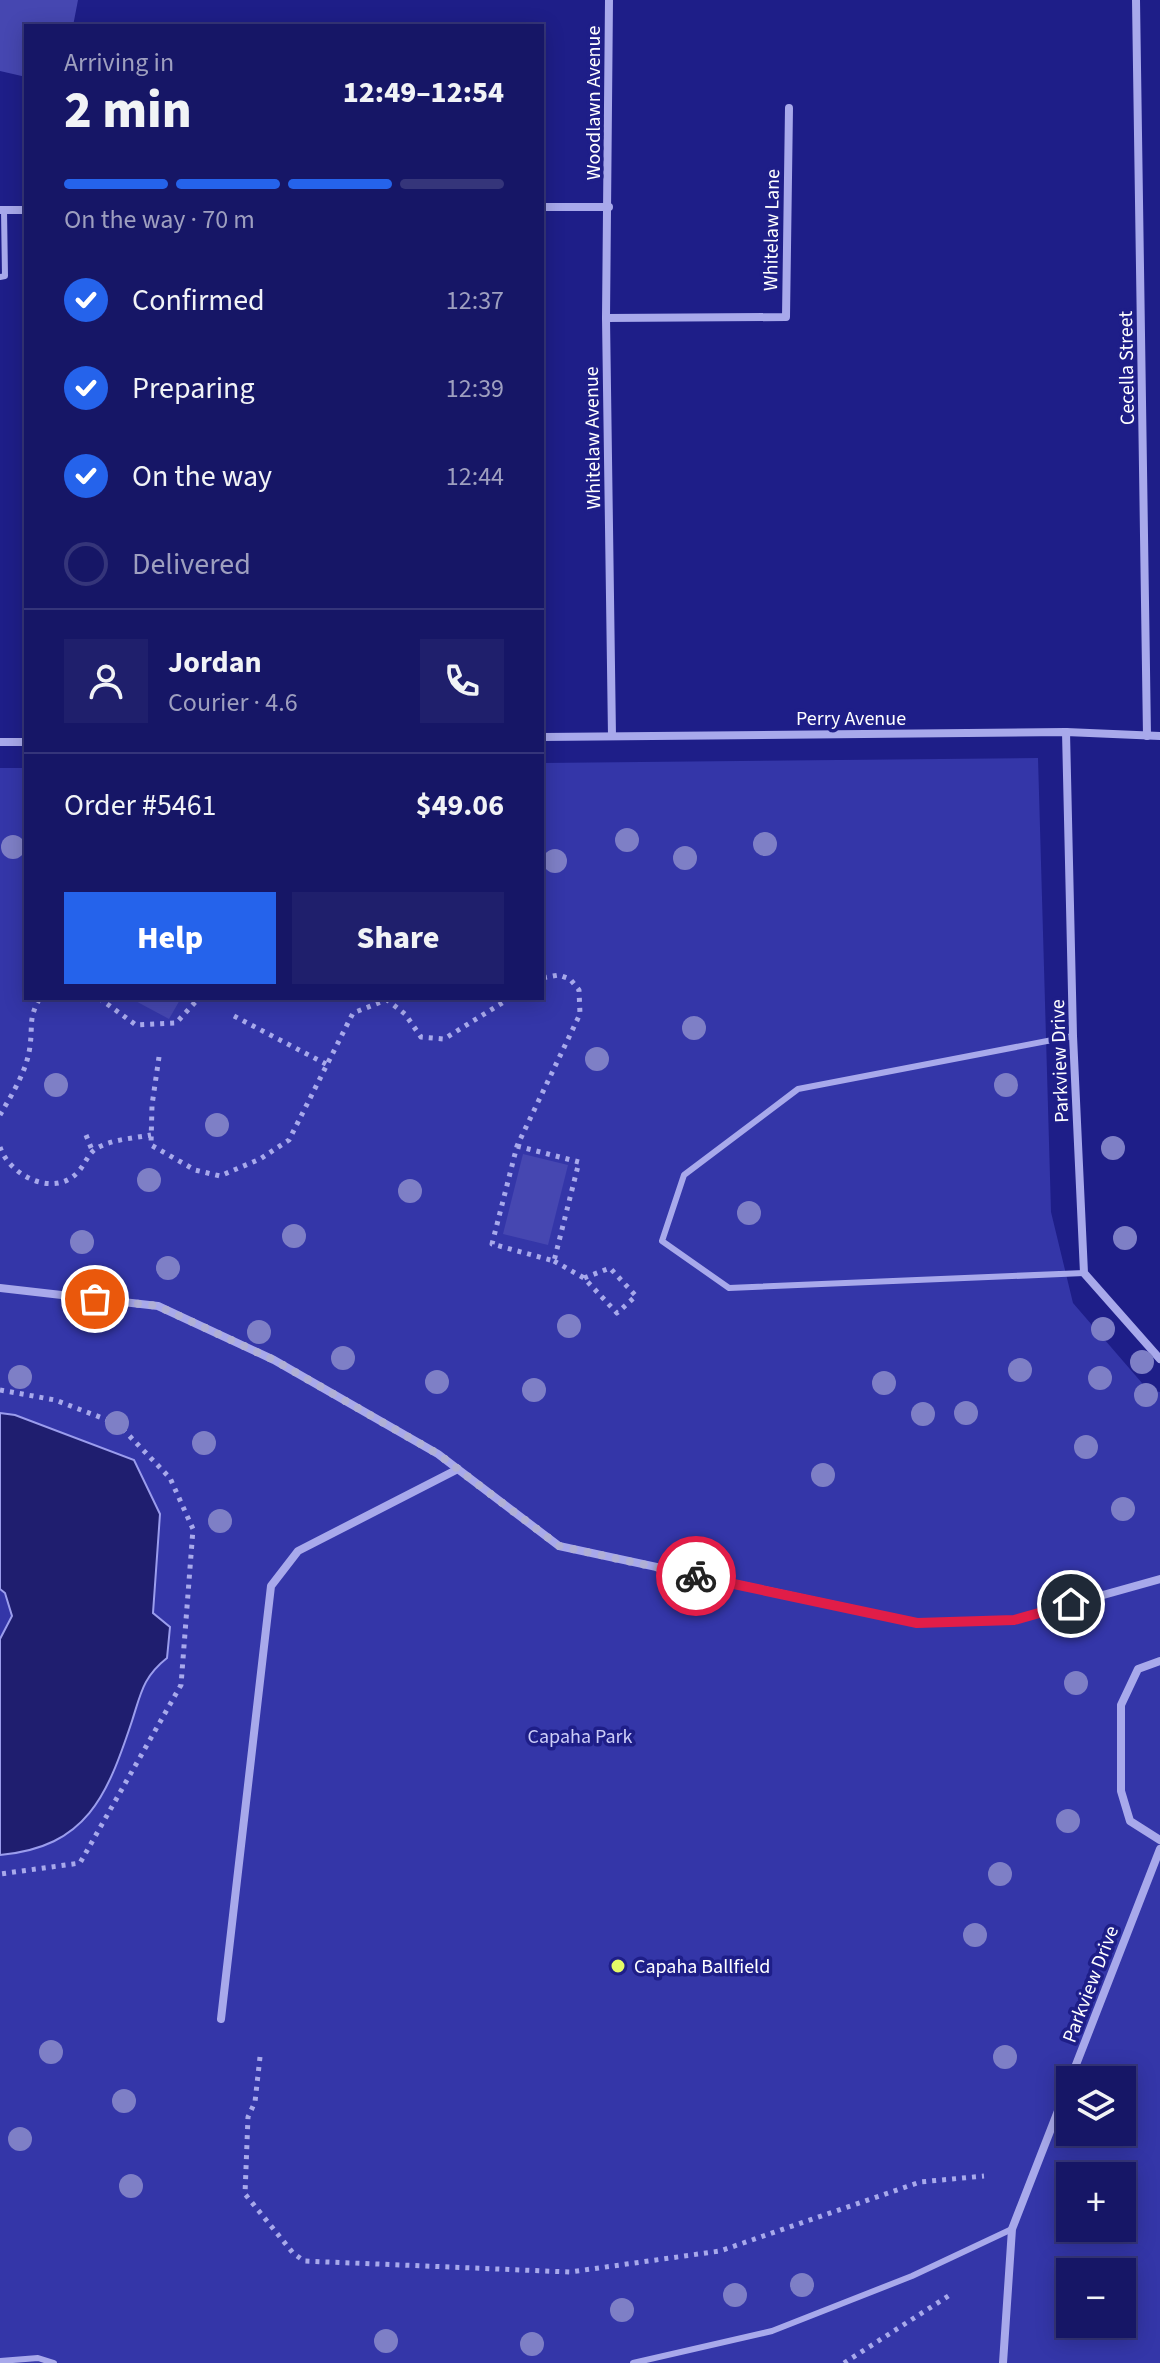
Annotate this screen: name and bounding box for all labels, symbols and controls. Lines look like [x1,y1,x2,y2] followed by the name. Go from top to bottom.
[580,26,608,180] street label: Woodlawn Avenue
[64,44,174,81] text: Arriving in
[343,71,504,114] text: 12:49–12:54
[64,74,192,148] text: 2 min
[757,169,787,291] street label: Whitelaw Lane
[64,201,255,238] text: On the way · 70 m
[64,278,108,322] icon: check
[132,279,265,322] text: Confirmed
[446,282,504,319] text: 12:37
[1112,310,1142,425] street label: Cecella Street
[64,366,108,410] icon: check
[578,366,608,510] street label: Whitelaw Avenue
[132,367,255,410] text: Preparing
[446,370,504,407] text: 12:39
[64,454,108,498] icon: check
[132,455,272,498] text: On the way
[446,458,504,495] text: 12:44
[132,543,251,586] text: Delivered
[64,639,148,723] button: person
[420,639,504,723] button: phone
[168,641,262,684] text: Jordan
[168,684,298,721] text: Courier · 4.6
[796,705,906,733] street label: Perry Avenue
[64,784,217,827] text: Order #5461
[416,784,504,827] text: $49.06
[64,892,276,984] button: Help
[292,892,504,984] button: Share
[1044,999,1076,1123] street label: Parkview Drive
[61,1265,129,1333] pin
[73,1277,117,1321] icon: bag
[656,1536,736,1616] courier
[674,1554,718,1598] icon: bike
[1037,1570,1105,1638] pin
[1049,1582,1093,1626] icon: home
[528,1723,632,1751] park label: Capaha Park
[1056,1922,1126,2047] street label: Parkview Drive
[634,1953,770,1981] place label: Capaha Ballfield
[609,1957,627,1975] marker: Capaha Ballfield
[1056,2066,1136,2338] map controls
[1056,2066,1136,2146] button: layers
[1056,2162,1136,2242] button: +
[1056,2258,1136,2338] button: −

